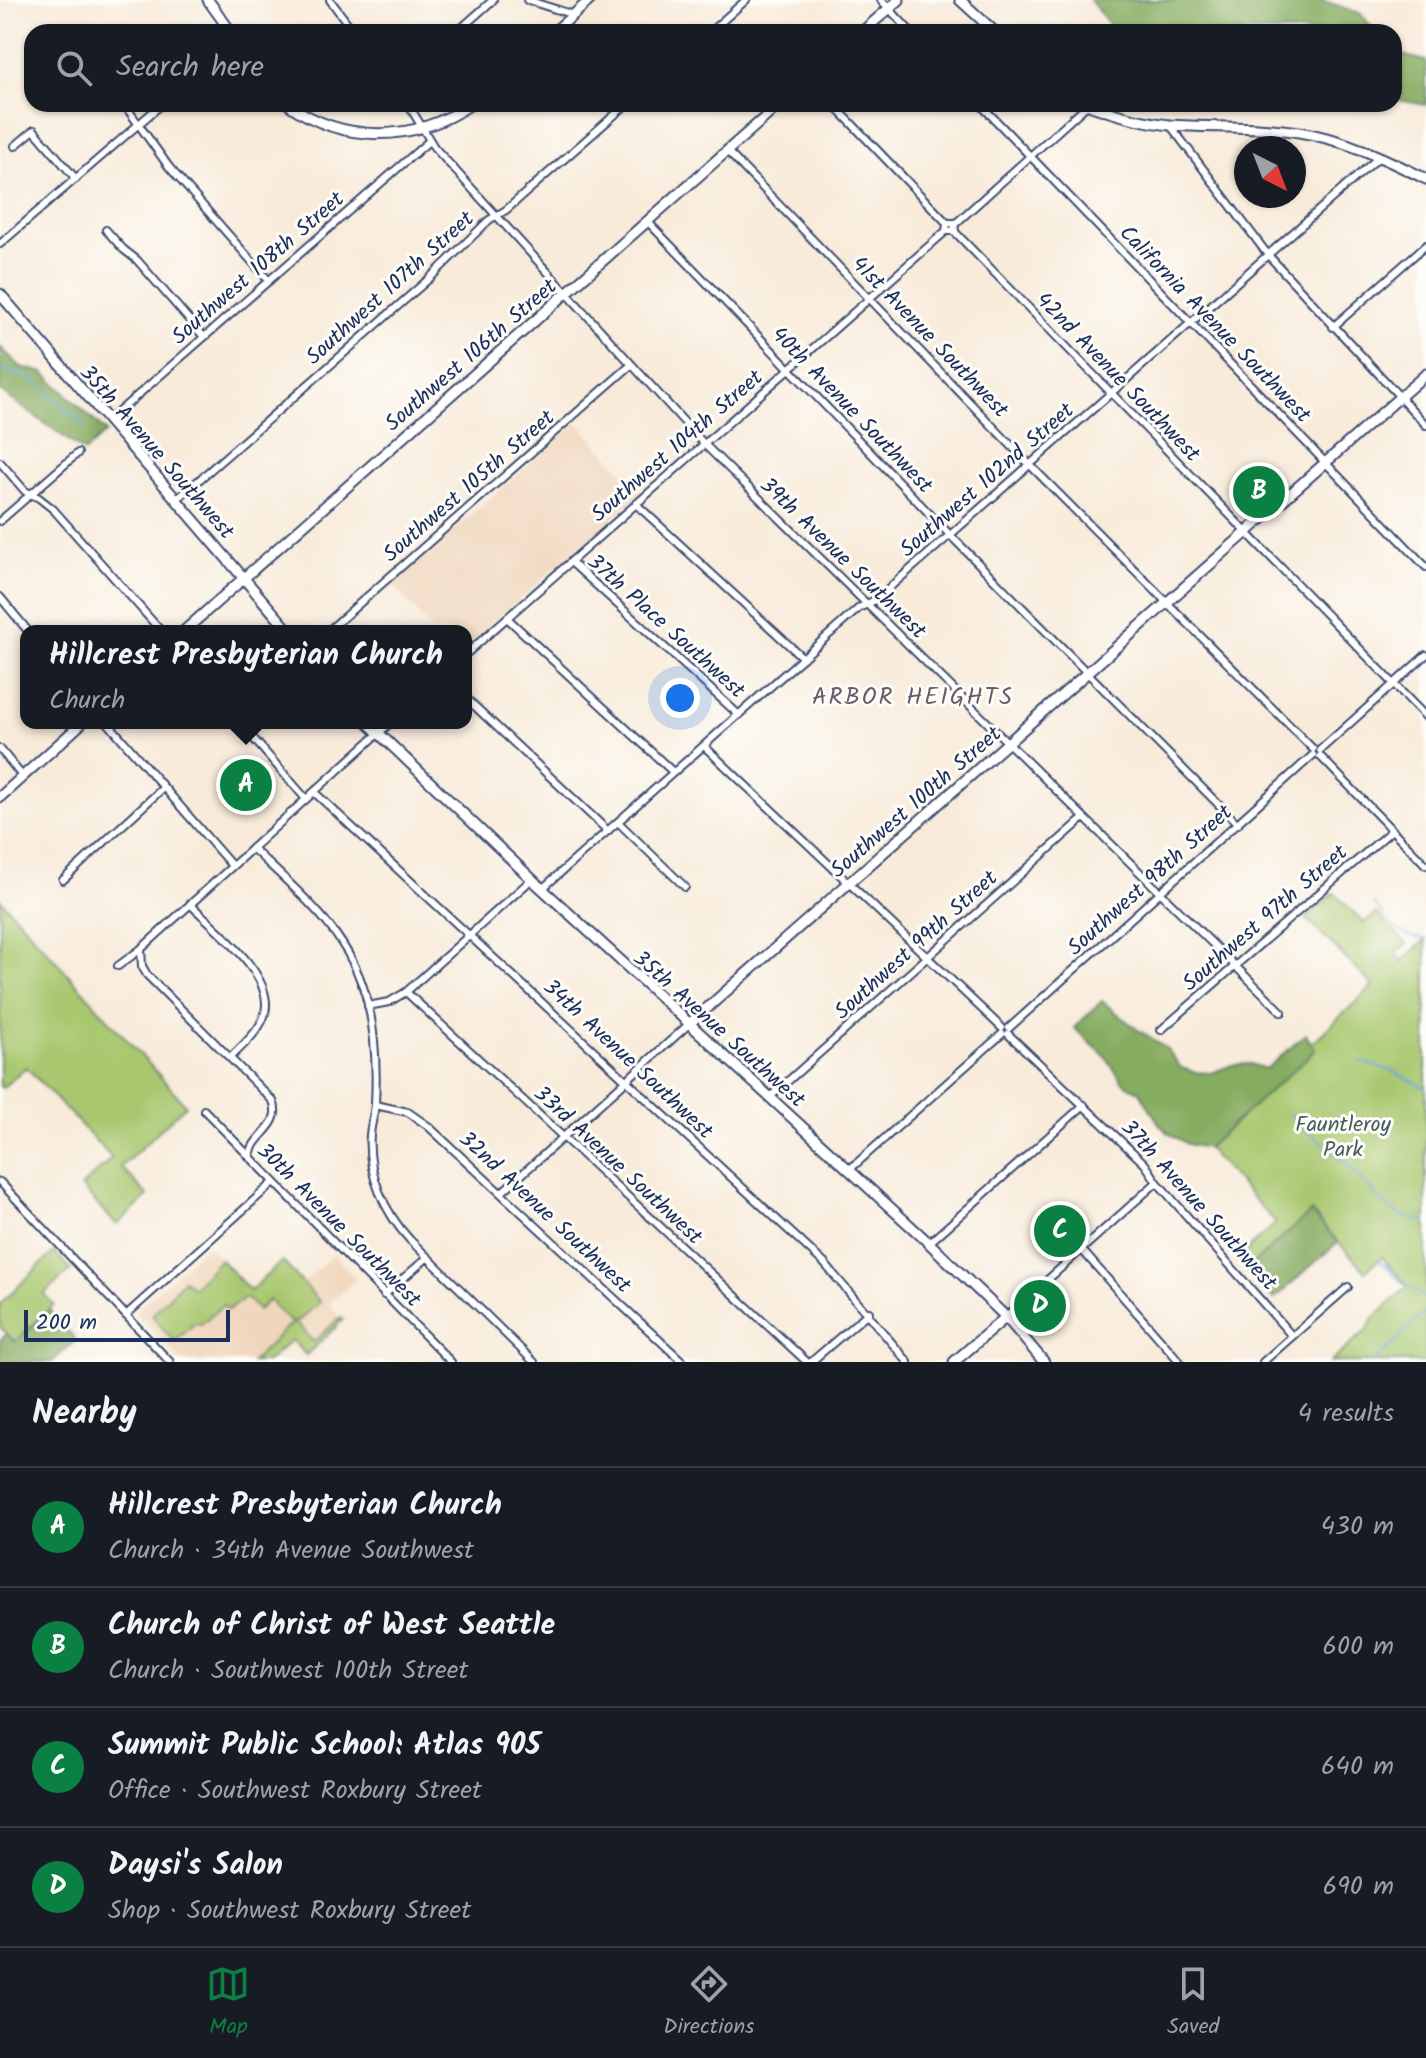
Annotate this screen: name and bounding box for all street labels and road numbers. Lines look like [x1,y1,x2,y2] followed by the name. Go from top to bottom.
[164,183,354,354] street label: Southwest 108th Street
[298,203,483,374] street label: Southwest 107th Street
[1110,217,1319,432] street label: California Avenue Southwest
[842,248,1017,427] street label: 41st Avenue Southwest
[378,271,566,441] street label: Southwest 106th Street
[1026,285,1208,471] street label: 42nd Avenue Southwest
[762,319,941,503] street label: 40th Avenue Southwest
[70,357,243,548] street label: 35th Avenue Southwest
[584,362,772,532] street label: Southwest 104th Street
[892,395,1083,567] street label: Southwest 102nd Street
[376,402,564,572] street label: Southwest 105th Street
[751,469,934,649] street label: 39th Avenue Southwest
[578,546,753,708] street label: 37th Place Southwest
[823,718,1011,888] street label: Southwest 100th Street
[1060,796,1242,965] street label: Southwest 98th Street
[1175,837,1357,1001] street label: Southwest 97th Street
[827,862,1007,1029] street label: Southwest 99th Street
[624,943,813,1118] street label: 35th Avenue Southwest
[534,971,721,1149] street label: 34th Avenue Southwest
[525,1078,710,1254] street label: 33rd Avenue Southwest
[1111,1112,1285,1300] street label: 37th Avenue Southwest
[450,1123,639,1303] street label: 32nd Avenue Southwest
[248,1135,429,1317] street label: 30th Avenue Southwest

